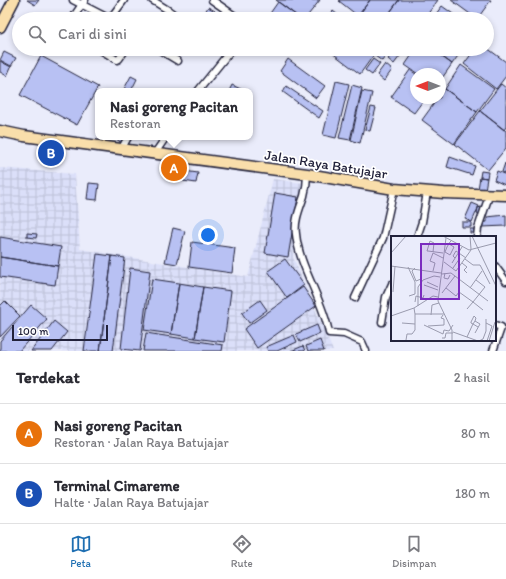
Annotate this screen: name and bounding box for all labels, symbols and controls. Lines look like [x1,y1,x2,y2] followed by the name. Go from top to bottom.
[12,12,494,56] search box
[26,23,48,45] icon: search
[58,25,127,43] text: Cari di sini
[410,68,446,104] north arrow
[95,88,253,140] popup
[110,98,238,116] text: Nasi goreng Pacitan
[110,116,161,131] text: Restoran
[38,138,64,168] pin: B
[263,146,389,183] street label: Jalan Raya Batujajar
[161,153,187,183] pin: A
[198,225,218,245] your location
[391,236,496,341] inset map
[12,323,108,342] scale bar
[18,325,48,338] text: 100 m
[16,367,80,387] text: Terdekat
[454,370,490,385] text: 2 hasil
[54,417,182,435] text: Nasi goreng Pacitan
[25,426,33,441] text: A
[461,426,490,441] text: 80 m
[54,435,229,450] text: Restoran · Jalan Raya Batujajar
[54,477,180,495] text: Terminal Cimareme
[25,486,33,501] text: B
[455,486,490,501] text: 180 m
[54,495,209,510] text: Halte · Jalan Raya Batujajar
[70,533,92,570] tab: Peta
[231,533,253,570] tab: Rute
[392,533,436,570] tab: Disimpan

